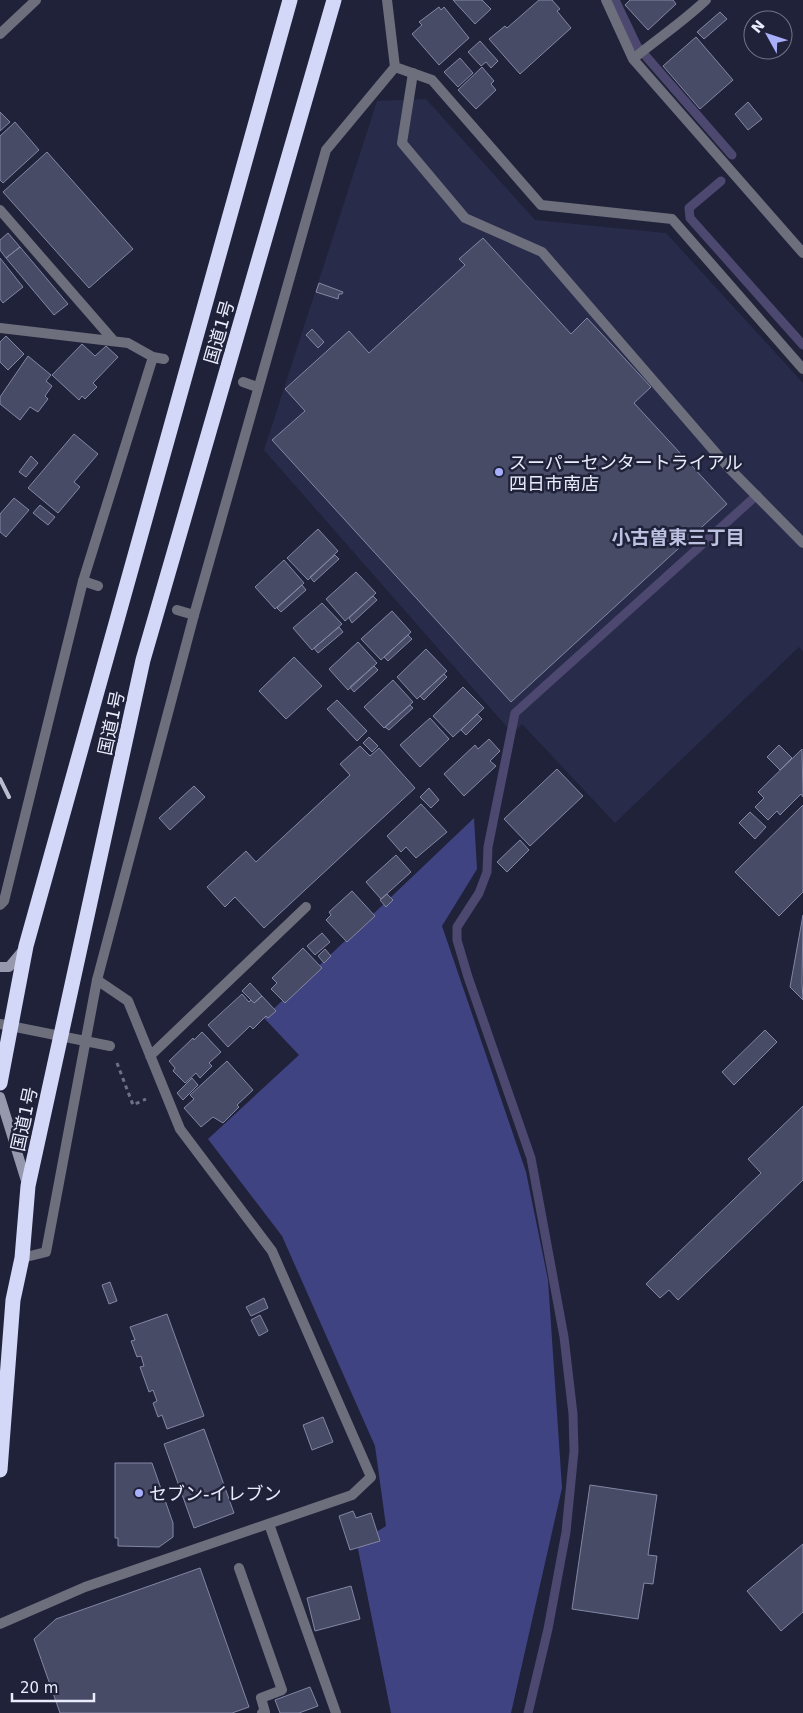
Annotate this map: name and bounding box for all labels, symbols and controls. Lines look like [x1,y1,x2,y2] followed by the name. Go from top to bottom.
[743,10,793,60] north arrow
[748,17,768,36] text: N
[200,298,238,366] street label: 国道1号
[509,452,743,494] place label: スーパーセンタートライアル 四日市南店
[493,466,505,478] marker: スーパーセンタートライアル 四日市南店
[611,526,745,548] district label: 小古曽東三丁目
[94,689,128,757] street label: 国道1号
[7,1085,41,1153] street label: 国道1号
[149,1483,282,1504] place label: セブン-イレブン
[133,1487,145,1499] marker: セブン-イレブン
[12,1670,95,1702] scale bar
[20,1679,58,1697] text: 20 m

